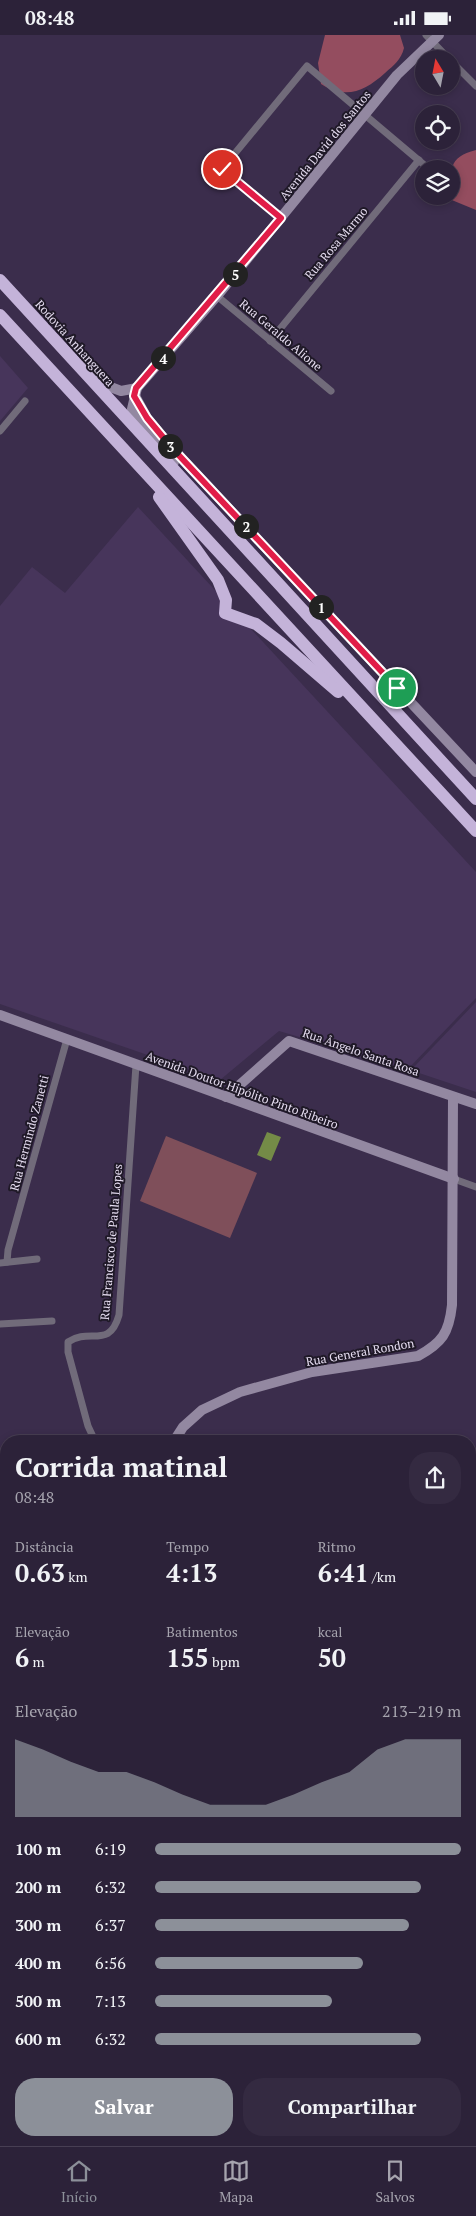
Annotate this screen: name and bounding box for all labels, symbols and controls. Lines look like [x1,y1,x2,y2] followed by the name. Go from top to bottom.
[25,5,74,30] text: 08:48
[415,50,460,95] north arrow
[415,50,460,205] map controls
[276,87,374,203] street label: Avenida David dos Santos
[415,105,460,150] button: locate
[201,148,243,190] pin
[208,155,236,183] icon: check
[415,160,460,205] button: layers
[301,204,371,282] street label: Rua Rosa Marmo
[222,261,248,287] pin: 5
[232,265,239,284] text: 5
[237,296,325,374] street label: Rua Geraldo Alione
[32,297,118,389] street label: Rodovia Anhanguera
[150,345,176,371] pin: 4
[160,349,167,368] text: 4
[158,433,182,459] pin: 3
[167,437,174,456] text: 3
[234,513,258,539] pin: 2
[243,517,250,536] text: 2
[308,595,334,619] pin: 1
[318,598,325,617] text: 1
[376,667,418,709] pin
[383,674,411,702] icon: arrive
[301,1025,421,1079] street label: Rua Ângelo Santa Rosa
[144,1048,341,1132] street label: Avenida Doutor Hipólito Pinto Ribeiro
[6,1073,52,1193] street label: Rua Hermindo Zanetti
[97,1163,125,1321] street label: Rua Francisco de Paula Lopes
[305,1335,415,1369] street label: Rua General Rondon
[15,1448,228,1485] text: Corrida matinal
[409,1452,461,1504] button: share
[15,1486,54,1508] text: 08:48
[15,1537,74,1556] text: Distância
[166,1537,209,1556] text: Tempo
[318,1537,356,1556] text: Ritmo
[15,1556,65,1589] text: 0.63
[166,1556,217,1589] text: 4:13
[318,1556,369,1589] text: 6:41
[65,1567,88,1586] text: km
[369,1567,396,1586] text: /km
[15,1622,70,1641] text: Elevação
[166,1622,238,1641] text: Batimentos
[318,1622,343,1641] text: kcal
[15,1641,29,1674] text: 6
[166,1641,209,1674] text: 155
[318,1641,346,1674] text: 50
[29,1652,45,1671] text: m
[209,1652,240,1671] text: bpm
[15,1700,77,1722] text: Elevação
[382,1700,461,1722] text: 213–219 m
[15,1838,61,1860] text: 100 m
[95,1838,126,1860] text: 6:19
[15,1876,61,1898] text: 200 m
[95,1876,126,1898] text: 6:32
[15,1914,61,1936] text: 300 m
[95,1914,126,1936] text: 6:37
[15,1952,61,1974] text: 400 m
[95,1952,126,1974] text: 6:56
[15,1990,61,2012] text: 500 m
[95,1990,126,2012] text: 7:13
[15,2028,61,2050] text: 600 m
[95,2028,126,2050] text: 6:32
[15,2078,233,2136] button: Salvar
[243,2078,461,2136] button: Compartilhar
[61,2157,97,2206] tab: Início
[219,2157,253,2206] tab: Mapa
[375,2157,415,2206] tab: Salvos

